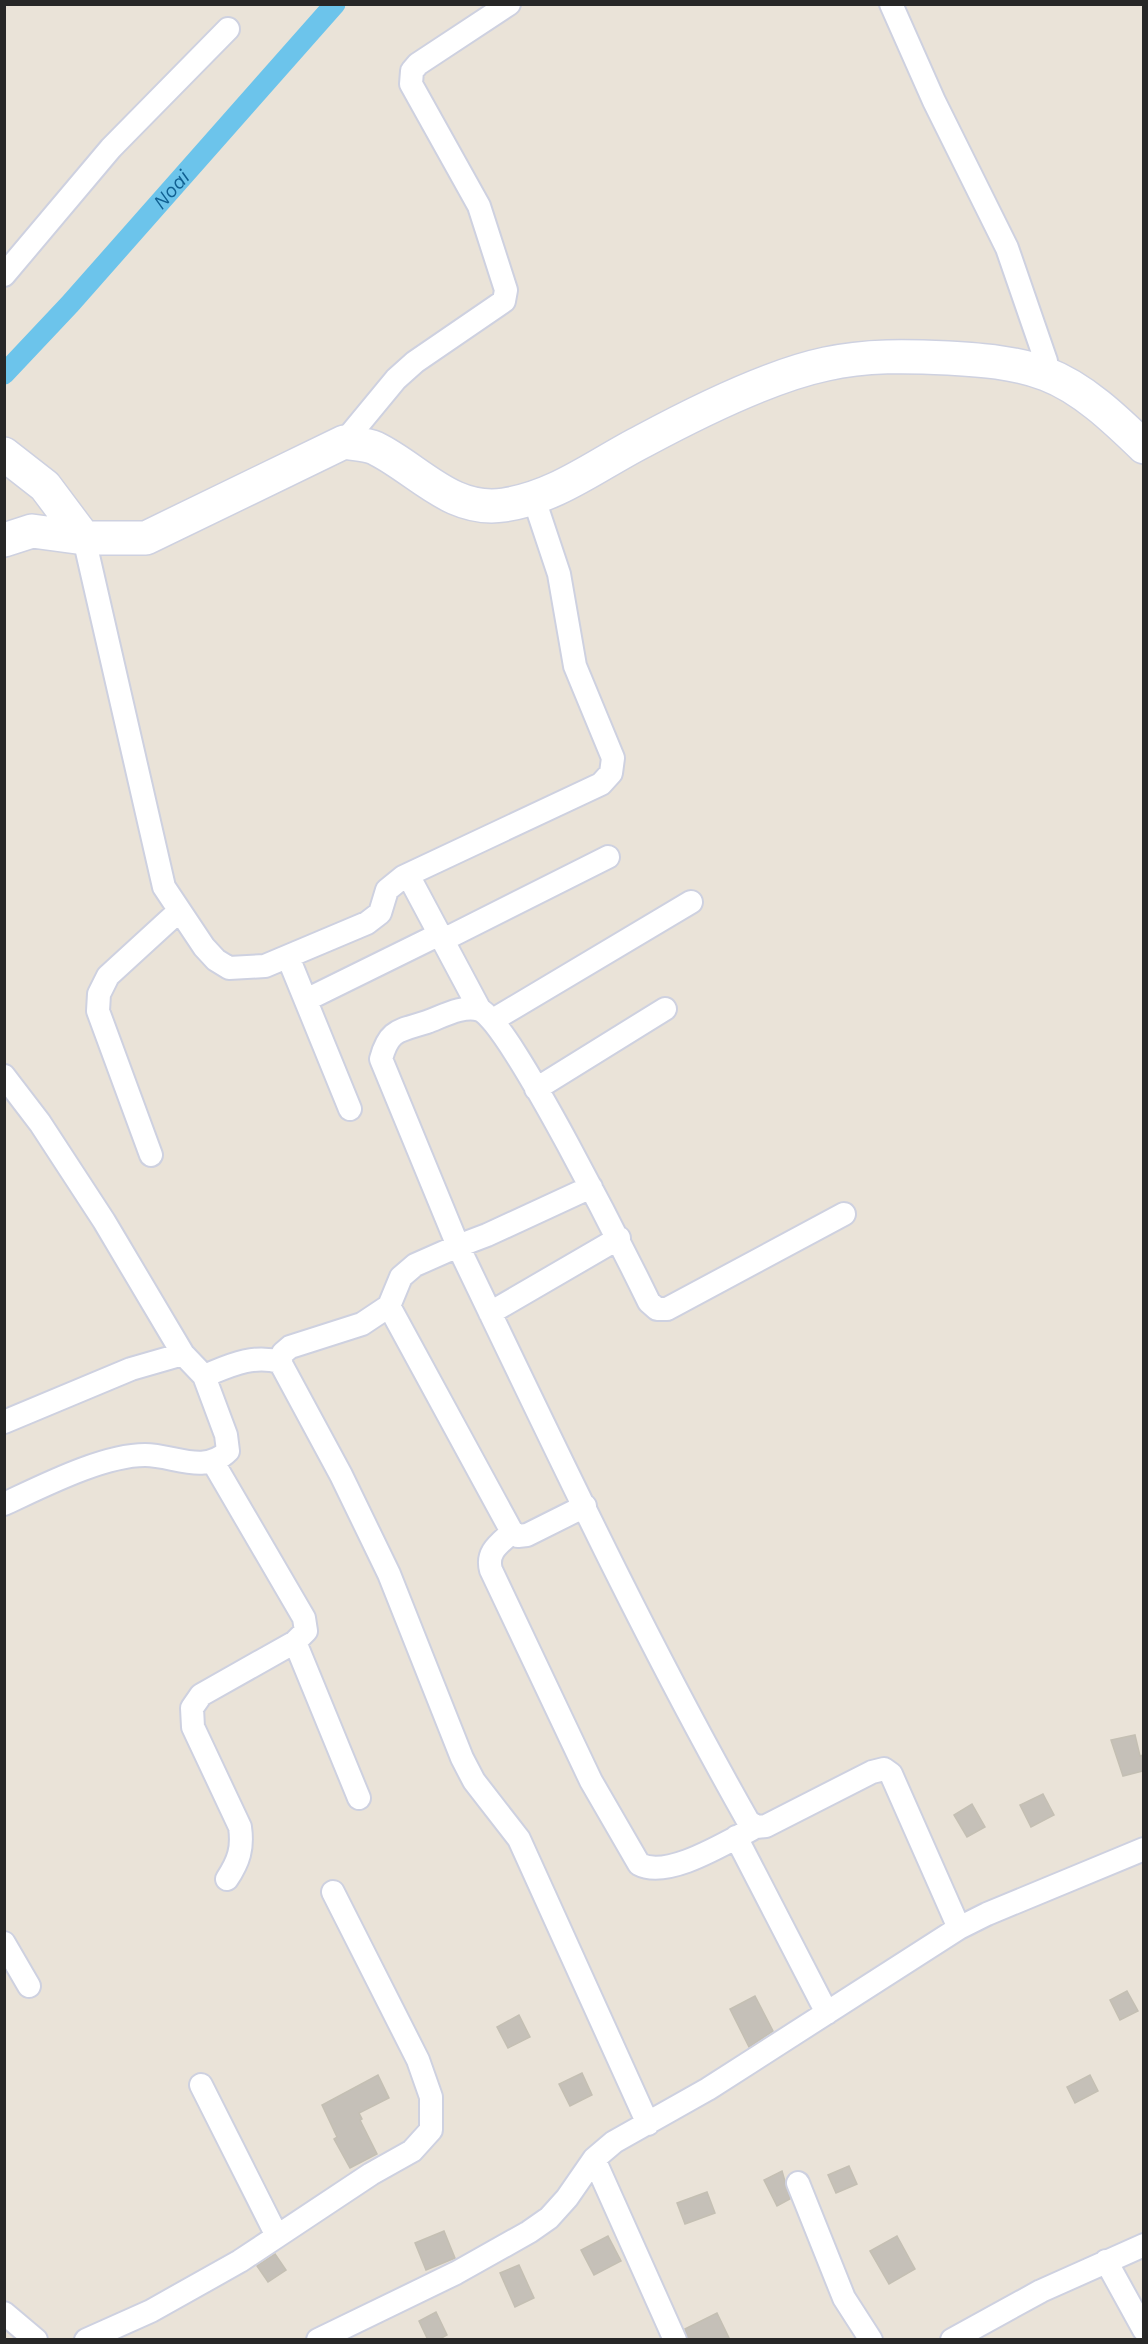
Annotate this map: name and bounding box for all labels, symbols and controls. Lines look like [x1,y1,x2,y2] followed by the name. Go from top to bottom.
[148,165,195,214] water label: Noai

